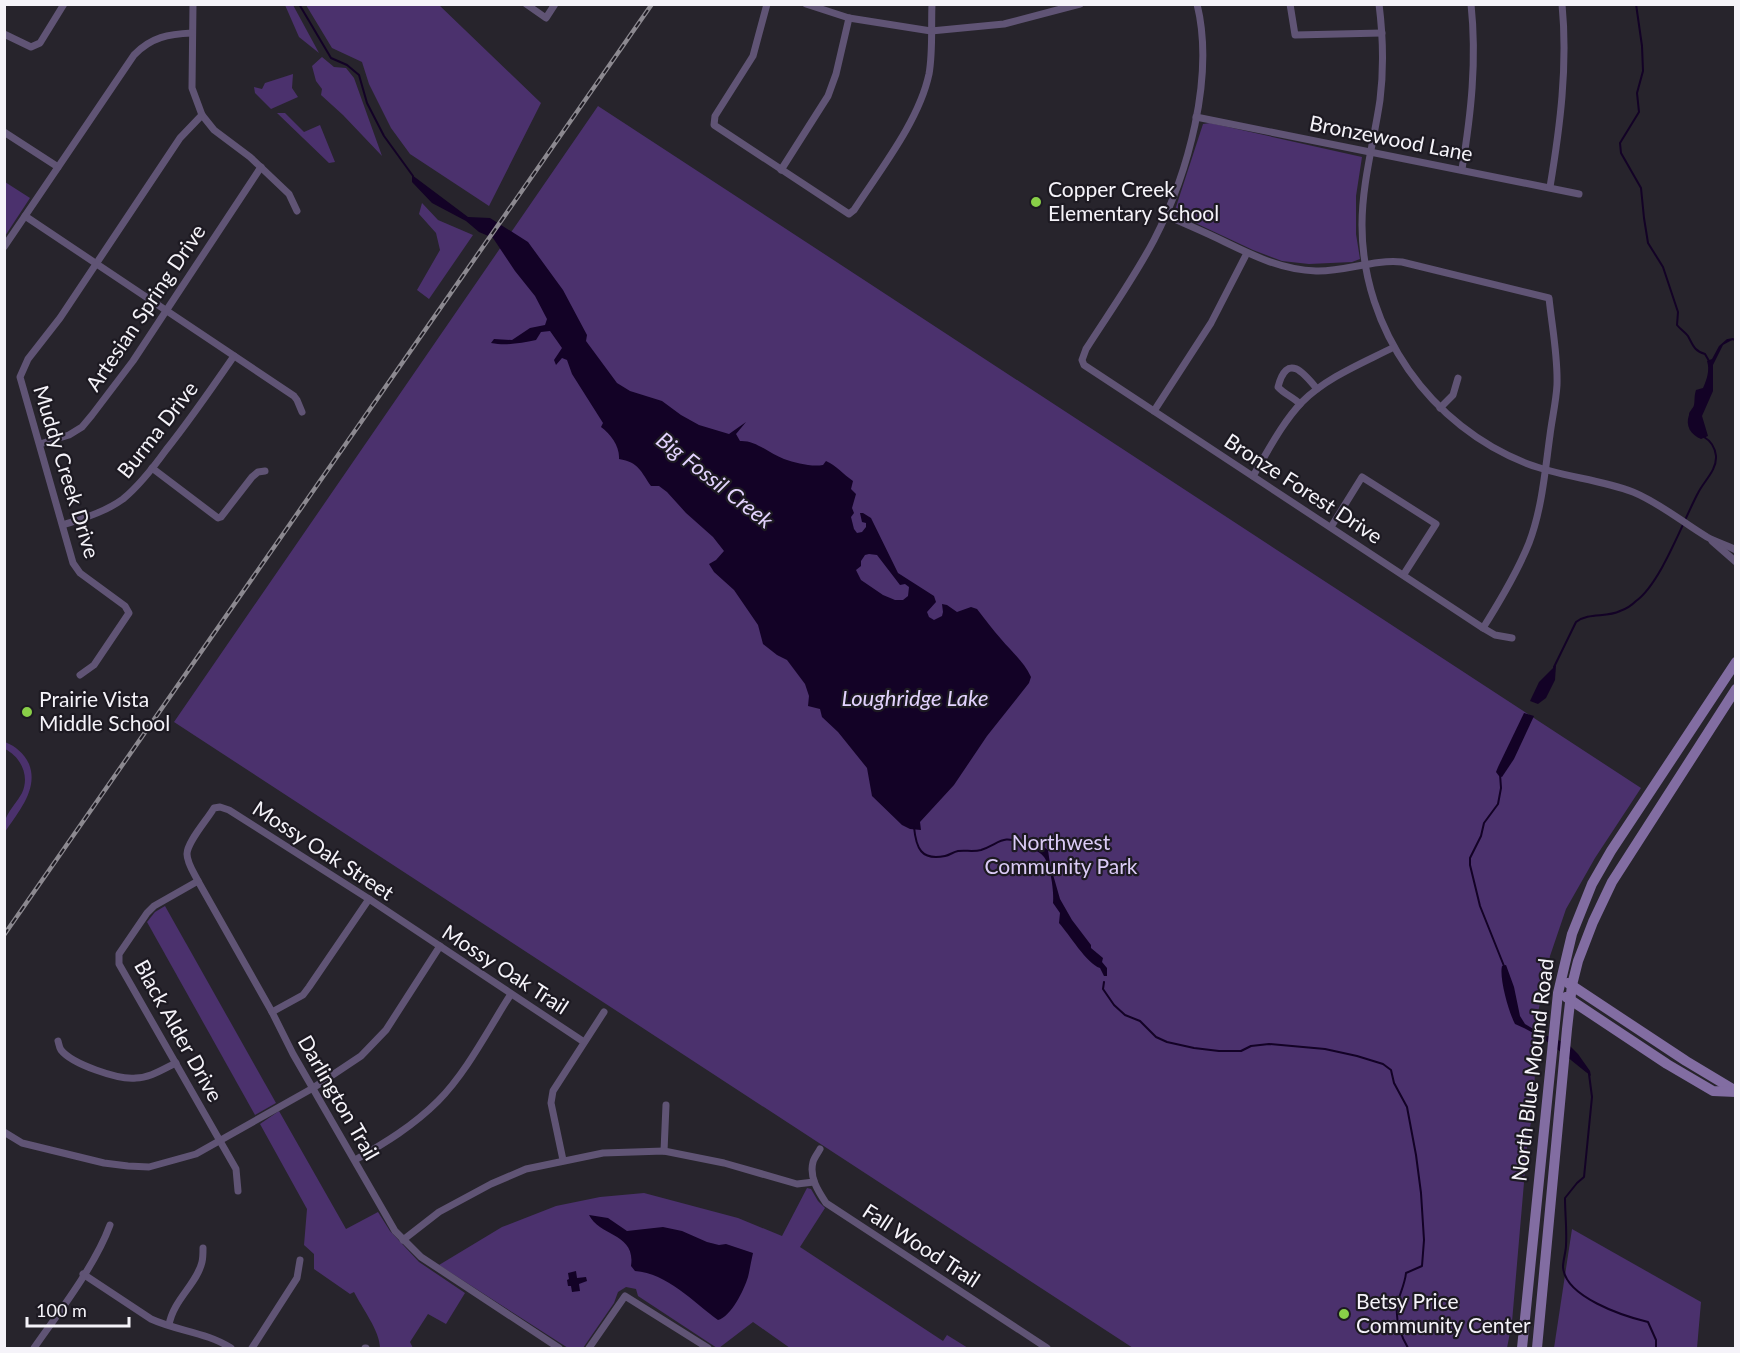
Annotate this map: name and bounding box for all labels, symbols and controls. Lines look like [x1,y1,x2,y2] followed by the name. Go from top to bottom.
[1308,109,1475,166] street label: Bronzewood Lane
[1048,176,1219,225] place label: Copper Creek Elementary School
[1029,195,1043,209] marker: Copper Creek Elementary School
[80,219,210,395] street label: Artesian Spring Drive
[111,376,202,482] street label: Burma Drive
[29,382,106,561] street label: Muddy Creek Drive
[651,426,780,534] water label: Big Fossil Creek
[1220,427,1387,548] street label: Bronze Forest Drive
[842,684,988,711] water label: Loughridge Lake
[39,686,170,735] place label: Prairie Vista Middle School
[20,705,34,719] marker: Prairie Vista Middle School
[249,795,399,905] street label: Mossy Oak Street
[985,829,1138,878] park label: Northwest Community Park
[438,919,573,1019] street label: Mossy Oak Trail
[130,955,229,1106] street label: Black Alder Drive
[1505,957,1558,1183] street label: North Blue Mound Road
[293,1030,385,1164] street label: Darlington Trail
[859,1198,985,1292] street label: Fall Wood Trail
[1356,1288,1531,1337] place label: Betsy Price Community Center
[27,1290,129,1328] scale bar
[36,1299,87,1321] text: 100 m
[1337,1307,1351,1321] marker: Betsy Price Community Center

